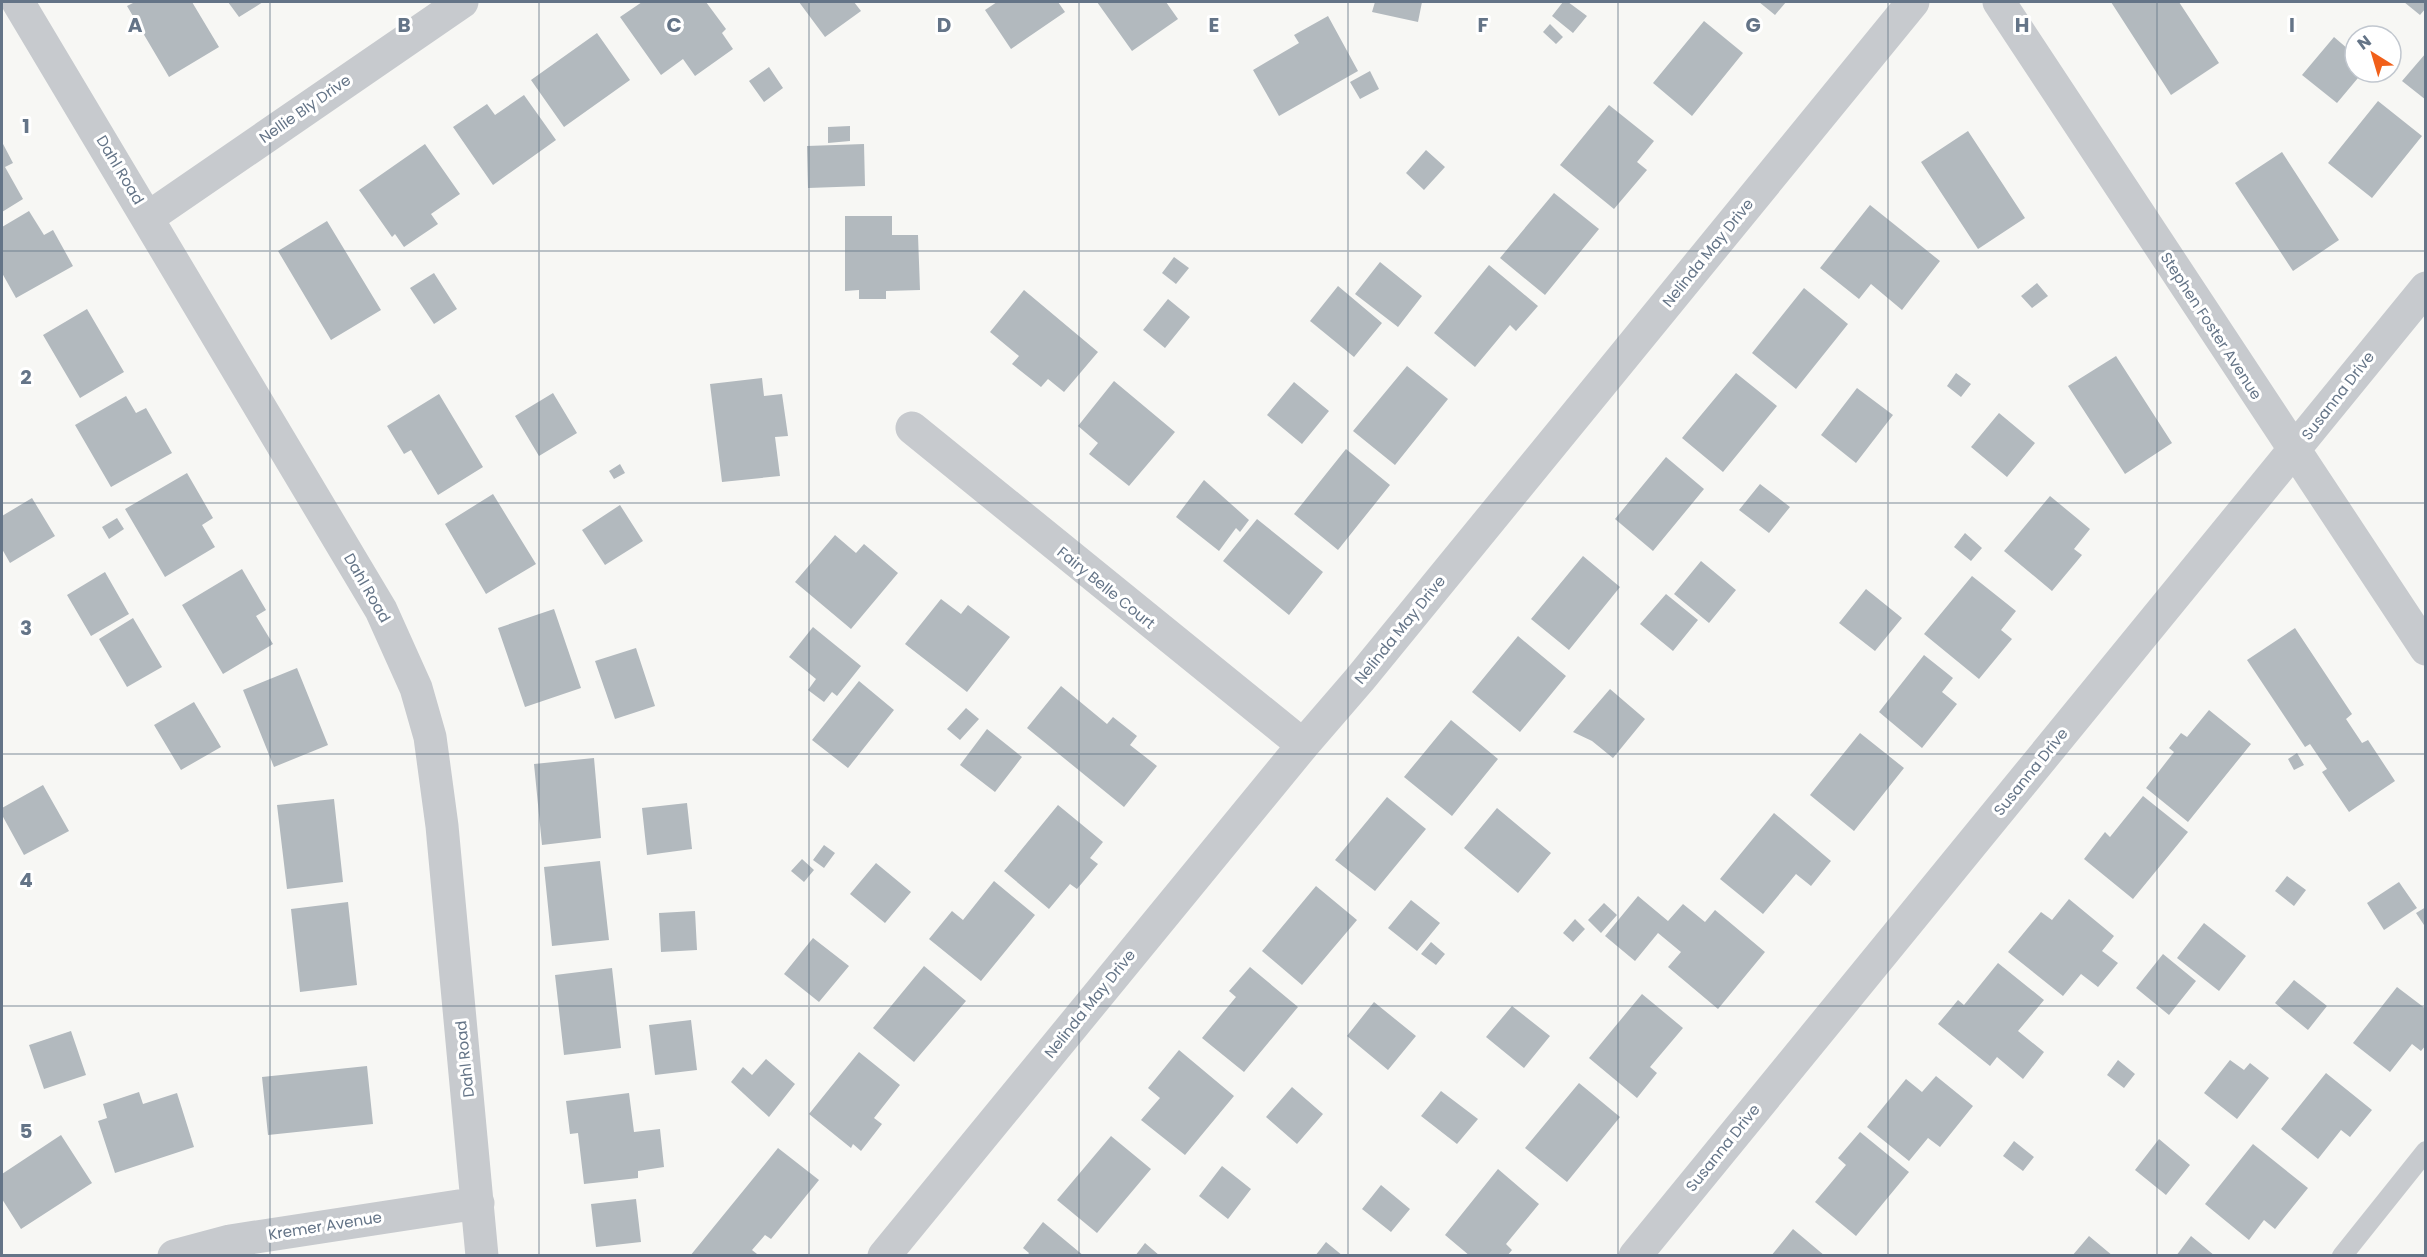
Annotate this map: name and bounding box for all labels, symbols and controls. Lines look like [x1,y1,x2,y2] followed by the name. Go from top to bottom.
[128,11,143,39] text: A
[397,11,411,39] text: B
[666,11,682,39] text: C
[937,11,951,39] text: D
[1209,11,1219,39] text: E
[1478,11,1489,39] text: F
[1745,11,1761,39] text: G
[2015,11,2029,39] text: H
[2289,11,2295,39] text: I
[2343,24,2403,84] north arrow
[2353,30,2376,55] text: N
[255,69,355,148] street label: Nellie Bly Drive
[22,112,30,140] text: 1
[92,131,149,208] street label: Dahl Road
[1657,194,1758,311] street label: Nelinda May Drive
[2156,248,2267,404] street label: Stephen Foster Avenue
[2296,347,2379,444] street label: Susanna Drive
[20,363,32,391] text: 2
[1053,542,1160,634] street label: Fairy Belle Court
[339,549,396,626] street label: Dahl Road
[1349,571,1450,688] street label: Nelinda May Drive
[20,614,32,642] text: 3
[1989,723,2073,820] street label: Susanna Drive
[19,866,33,894] text: 4
[1039,945,1140,1062] street label: Nelinda May Drive
[450,1020,479,1098] street label: Dahl Road
[1681,1099,1765,1196] street label: Susanna Drive
[20,1117,33,1145] text: 5
[267,1206,383,1245] street label: Kremer Avenue

